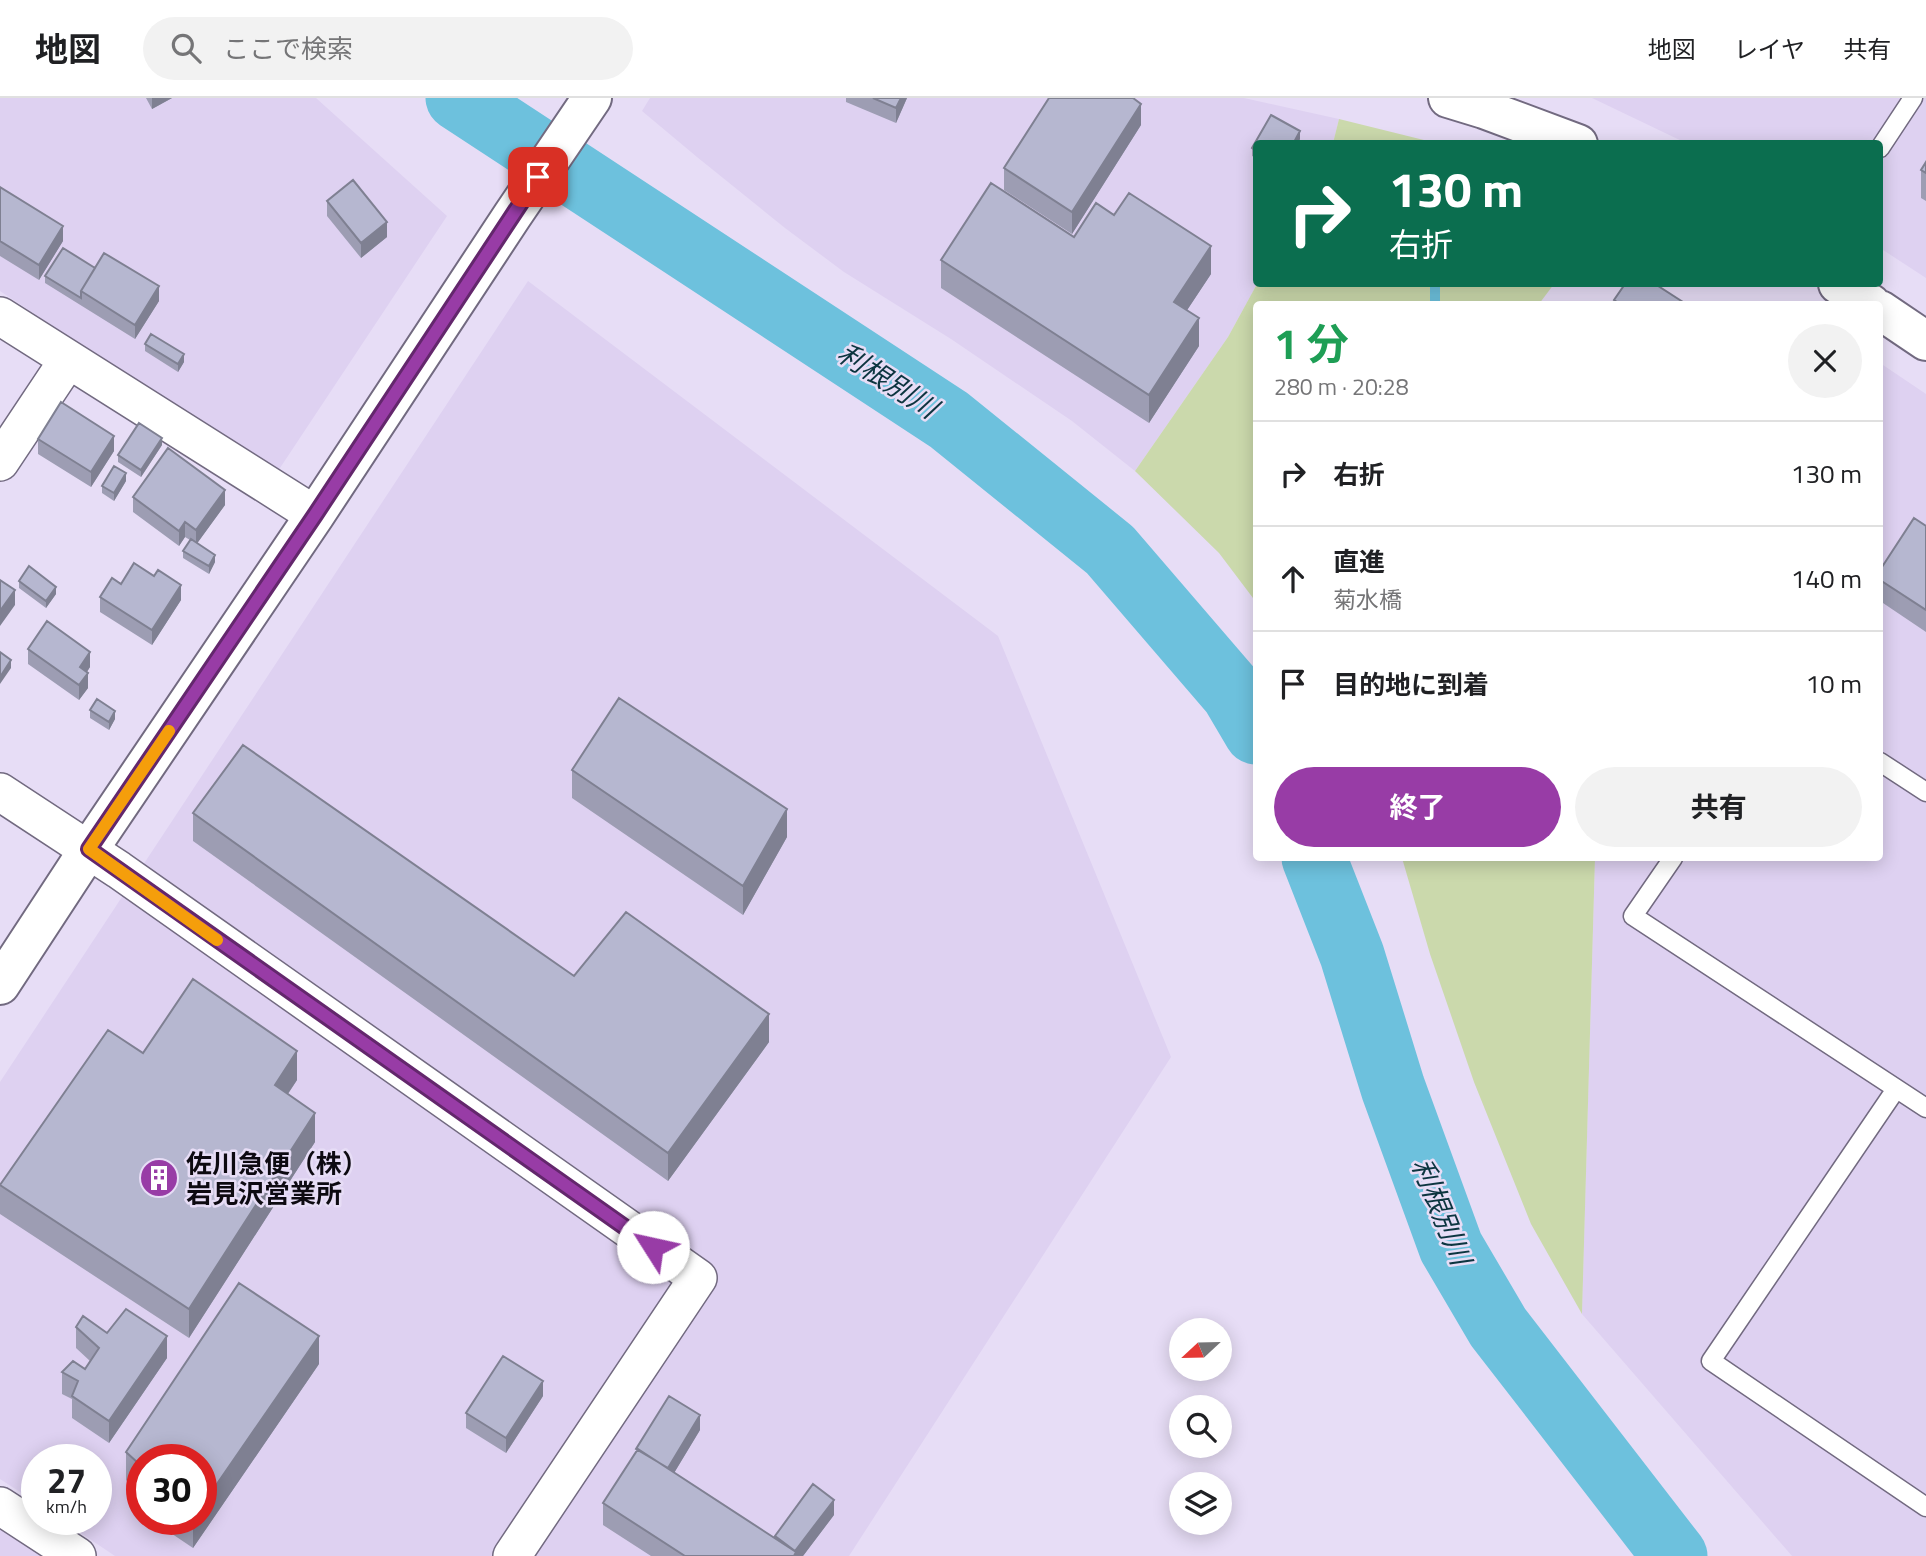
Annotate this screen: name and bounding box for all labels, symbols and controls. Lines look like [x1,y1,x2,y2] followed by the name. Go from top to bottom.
[143,17,633,80] search box
[35,24,101,74] text: 地図
[167,29,205,67] icon: search
[223,29,353,68] text: ここで検索
[1648,31,1696,67] text: 地図
[1734,31,1805,67] text: レイヤ
[1843,31,1891,67] text: 共有
[508,147,568,207] pin
[1389,151,1523,226] text: 130 m
[519,158,557,196] icon: arrive
[1274,168,1365,259] icon: right
[1389,220,1453,268] text: 右折
[1274,311,1349,375] text: 1 分
[1788,324,1862,398] button: close
[829,331,949,430] water label: 利根別川
[1274,369,1409,404] text: 280 m · 20:28
[1791,454,1862,493] text: 130 m
[1274,455,1312,493] icon: right
[1333,455,1385,494] text: 右折
[1333,542,1385,581] text: 直進
[1791,559,1862,598] text: 140 m
[1274,560,1312,598] icon: ahead
[1333,582,1402,617] text: 菊水橋
[1805,664,1862,703] text: 10 m
[1274,665,1312,703] icon: arrive
[1333,665,1489,704] text: 目的地に到着
[1274,767,1561,847] button: 終了
[1575,767,1862,847] button: 共有
[186,1144,368,1213] place label: 佐川急便（株） 岩見沢営業所
[1401,1151,1484,1274] water label: 利根別川
[138,1157,180,1199] building icon: 佐川急便（株） 岩見沢営業所
[616,1210,690,1284] position arrow
[1169,1318,1232,1381] north arrow
[1169,1318,1232,1535] map controls
[1169,1395,1232,1458] button: search
[126,1444,217,1535] speed limit sign: 30
[47,1453,86,1507] text: 27
[1169,1472,1232,1535] button: layers
[46,1493,87,1520] text: km/h

